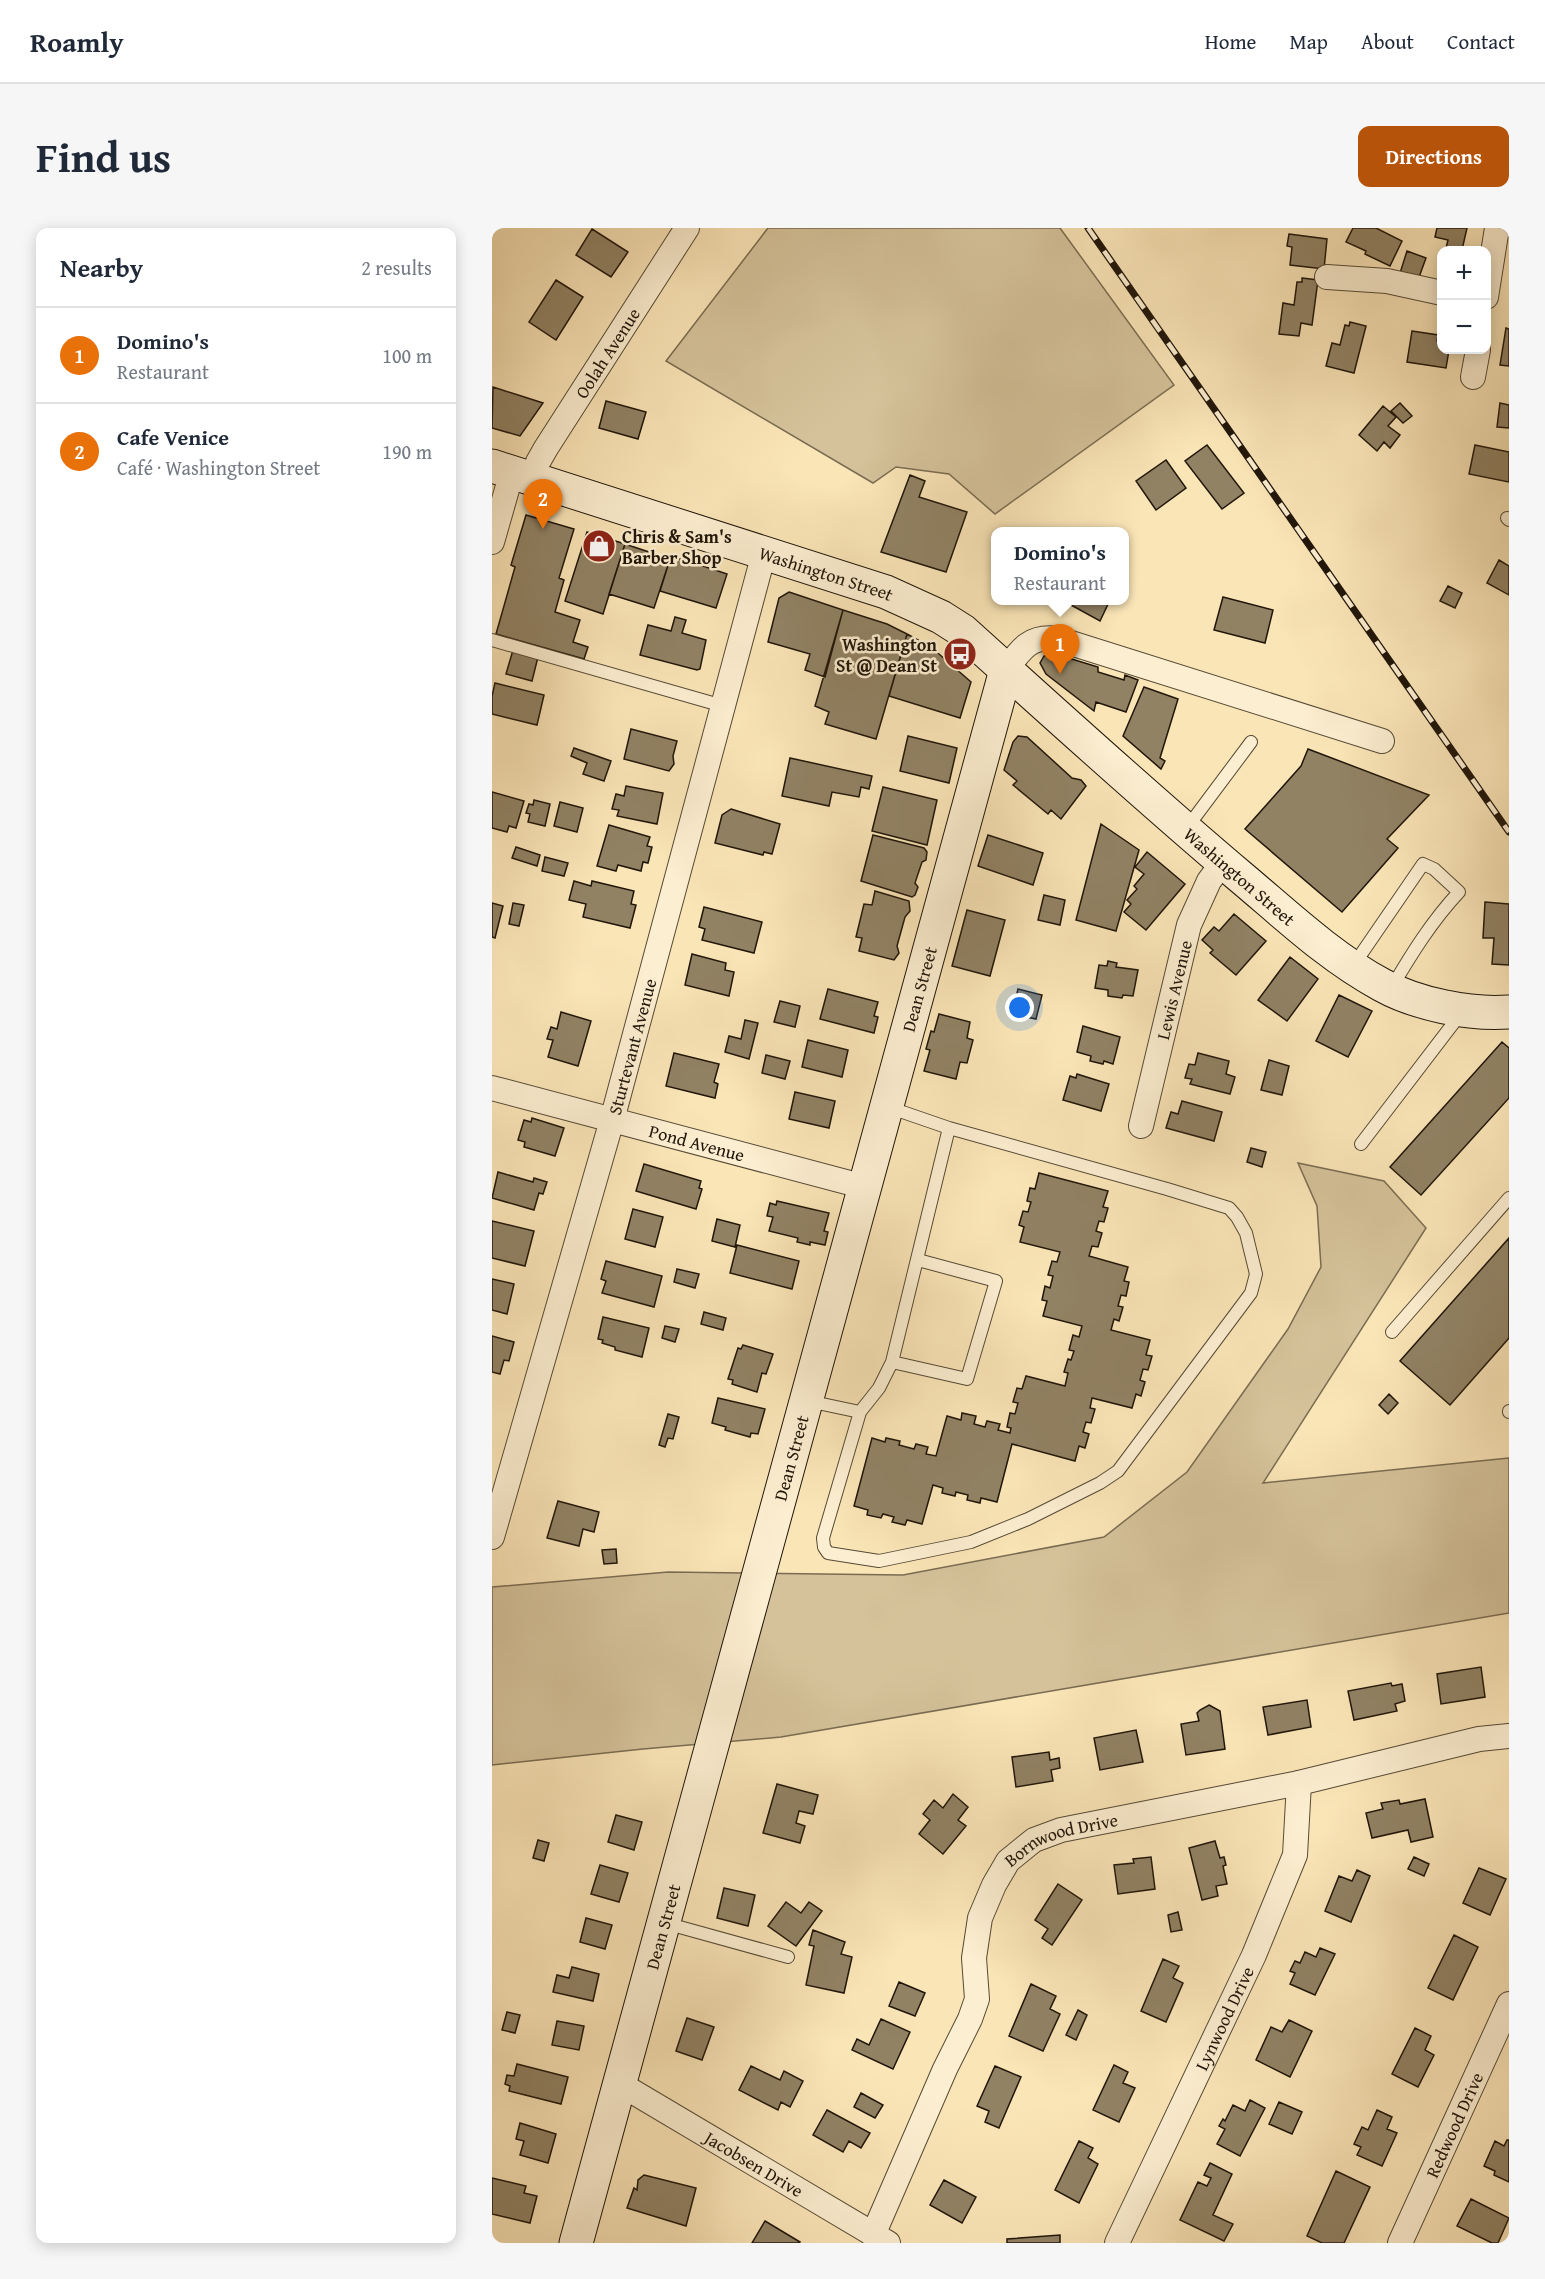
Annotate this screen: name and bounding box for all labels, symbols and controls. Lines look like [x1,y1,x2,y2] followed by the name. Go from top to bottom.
[30,21,124,62] text: Roamly
[1205,26,1256,57] text: Home
[1289,26,1328,57] text: Map
[1361,26,1414,57] text: About
[1447,26,1515,57] text: Contact
[36,126,171,187] text: Find us
[1358,126,1509,187] button: Directions
[1437,246,1491,354] map controls
[1437,246,1491,300] button: +
[60,248,143,287] text: Nearby
[361,253,432,282] text: 2 results
[1437,300,1491,354] button: −
[568,302,646,403] street label: Oolah Avenue
[117,325,209,357] text: Domino's
[74,341,85,370] text: 1
[382,341,432,370] text: 100 m
[117,357,209,386] text: Restaurant
[117,421,229,453] text: Cafe Venice
[74,437,85,466] text: 2
[382,437,432,466] text: 190 m
[117,453,320,482] text: Café · Washington Street
[524,480,562,529] pin: 2
[622,523,732,571] place label: Chris & Sam's Barber Shop
[991,527,1129,605] popup
[581,528,617,564] shop icon: Chris & Sam's Barber Shop
[1014,536,1106,568] text: Domino's
[756,539,899,608] street label: Washington Street
[1014,568,1106,597] text: Restaurant
[1040,624,1080,674] pin: 1
[836,631,937,679] place label: Washington St @ Dean St
[942,636,978,672] bus stop icon: Washington St @ Dean St
[1178,821,1302,932] street label: Washington Street
[1149,937,1198,1042] street label: Lewis Avenue
[894,943,944,1035] street label: Dean Street
[601,975,663,1118] street label: Sturtevant Avenue
[1005,993,1034,1022] your location
[646,1117,748,1168] street label: Pond Avenue
[766,1411,815,1504] street label: Dean Street
[998,1806,1120,1873] street label: Bornwood Drive
[638,1880,687,1972] street label: Dean Street
[1188,1961,1260,2075] street label: Lynwood Drive
[1418,2068,1490,2182] street label: Redwood Drive
[698,2123,809,2203] street label: Jacobsen Drive

